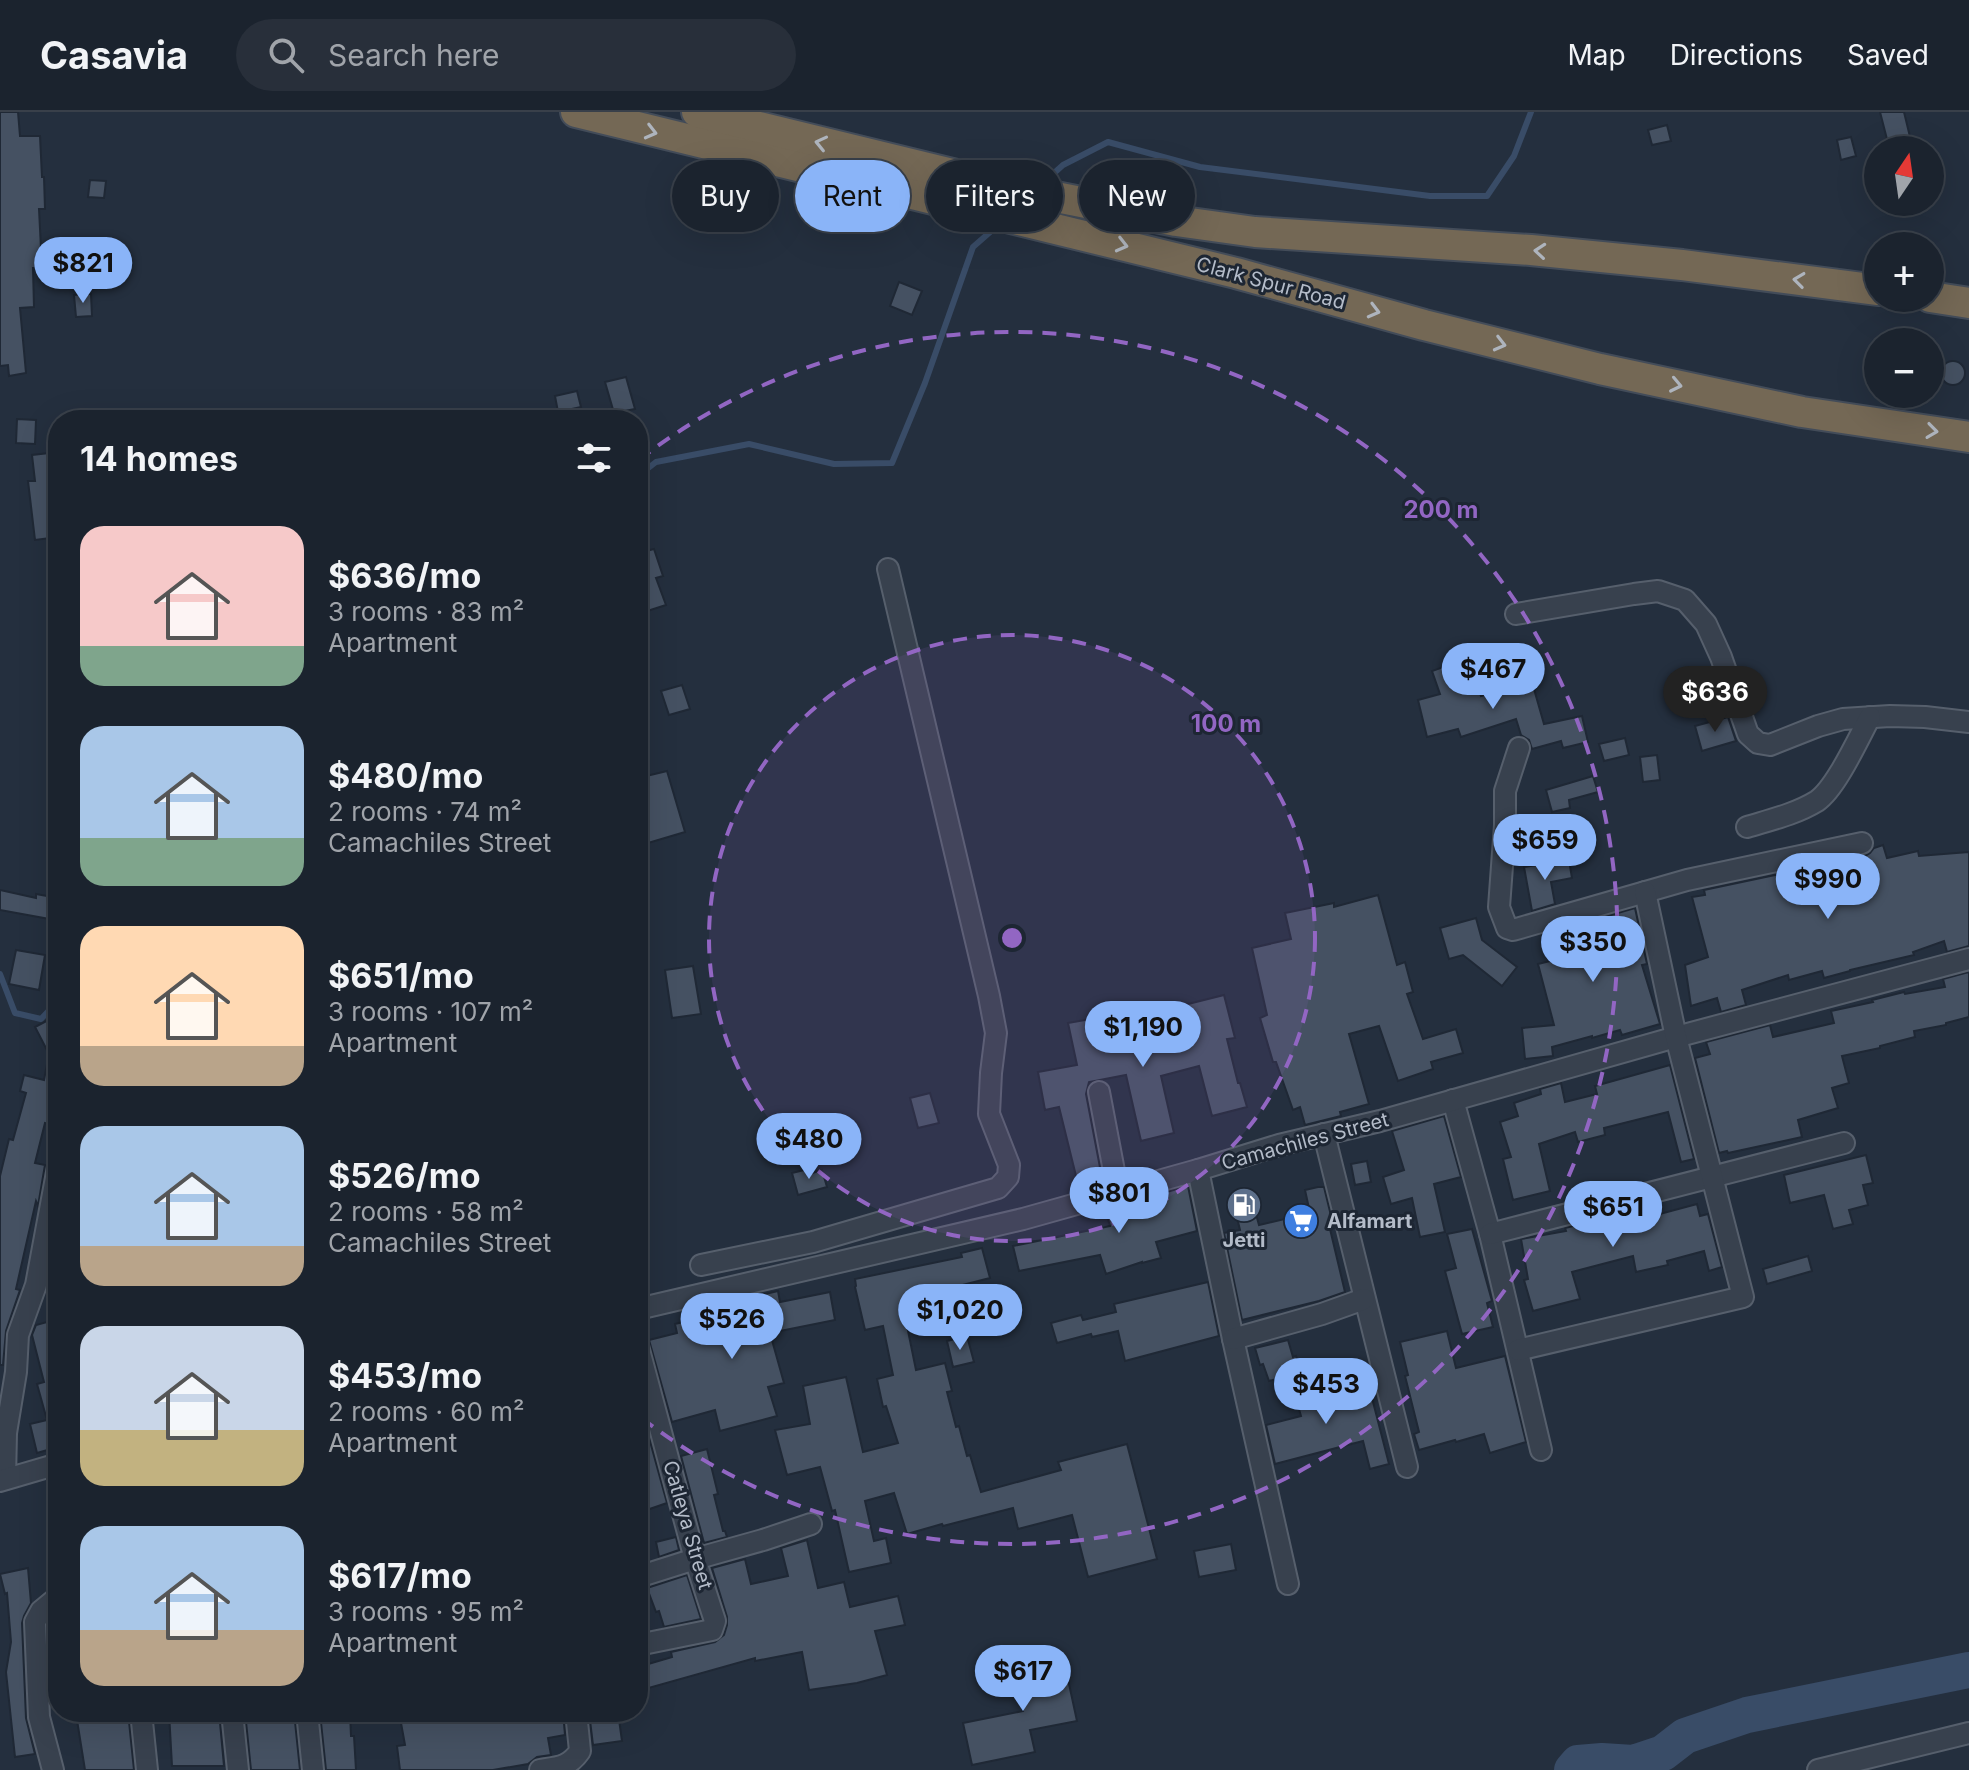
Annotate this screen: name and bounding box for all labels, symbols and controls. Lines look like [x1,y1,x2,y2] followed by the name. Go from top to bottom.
[236,19,796,91] search box
[40,32,188,78] text: Casavia
[264,33,308,77] icon: search
[328,37,500,73] text: Search here
[1567,38,1626,72] text: Map
[1670,38,1803,72] text: Directions
[1847,38,1929,72] text: Saved
[644,122,658,139] one-way arrow
[815,135,829,152] one-way arrow
[1864,136,1944,216] north arrow
[1864,136,1944,408] map controls
[672,160,779,232] chip: Buy
[795,160,910,232] chip: Rent
[926,160,1063,232] chip: Filters
[1079,160,1195,232] chip: New
[1864,232,1944,312] button: +
[1115,236,1129,253] one-way arrow
[36,237,130,305] pin: $821
[1533,243,1546,260] one-way arrow
[52,247,114,278] text: $821
[1194,252,1348,314] street label: Clark Spur Road
[1792,271,1805,288] one-way arrow
[1366,302,1380,318] one-way arrow
[1864,328,1944,408] button: −
[1492,334,1506,351] one-way arrow
[1669,376,1682,393] one-way arrow
[1925,422,1938,439] one-way arrow
[572,436,616,480] icon: filters
[80,438,238,479] text: 14 homes
[1403,495,1479,524] text: 200 m
[328,555,481,596] text: $636/mo
[144,558,240,654] icon: home
[328,596,524,627] text: 3 rooms · 83 m²
[328,627,457,658] text: Apartment
[1446,643,1540,711] pin: $467
[1460,653,1526,684] text: $467
[1668,666,1762,734] pin: $636
[1681,676,1749,707] text: $636
[1191,709,1261,738] text: 100 m
[328,755,483,796] text: $480/mo
[144,758,240,854] icon: home
[328,796,522,827] text: 2 rooms · 74 m²
[1498,814,1592,882] pin: $659
[1511,824,1579,855] text: $659
[328,827,551,858] text: Camachiles Street
[1781,853,1875,921] pin: $990
[1794,863,1862,894] text: $990
[1546,916,1640,984] pin: $350
[998,924,1026,952] centre of rings
[1559,926,1627,957] text: $350
[328,955,474,996] text: $651/mo
[144,958,240,1054] icon: home
[328,996,533,1027] text: 3 rooms · 107 m²
[1078,1001,1208,1069] pin: $1,190
[1103,1011,1183,1042] text: $1,190
[328,1027,457,1058] text: Apartment
[1219,1107,1392,1175] street label: Camachiles Street
[762,1113,856,1181] pin: $480
[774,1123,844,1154] text: $480
[328,1155,481,1196] text: $526/mo
[144,1158,240,1254] icon: home
[1072,1167,1166,1235] pin: $801
[1088,1177,1150,1208] text: $801
[1566,1181,1660,1249] pin: $651
[1225,1186,1263,1224] fuel station icon: Jetti
[1582,1191,1644,1222] text: $651
[328,1196,524,1227] text: 2 rooms · 58 m²
[1282,1202,1320,1240] supermarket icon: Alfamart
[1327,1209,1412,1233] place label: Alfamart
[328,1227,551,1258] text: Camachiles Street
[1223,1228,1265,1252] place label: Jetti
[895,1284,1025,1352] pin: $1,020
[685,1293,779,1361] pin: $526
[916,1294,1004,1325] text: $1,020
[699,1303,765,1334] text: $526
[328,1355,482,1396] text: $453/mo
[144,1358,240,1454] icon: home
[1279,1358,1373,1426] pin: $453
[1292,1368,1360,1399] text: $453
[328,1396,524,1427] text: 2 rooms · 60 m²
[328,1427,457,1458] text: Apartment
[658,1458,718,1593] street label: Catleya Street
[328,1555,472,1596] text: $617/mo
[144,1558,240,1654] icon: home
[328,1596,524,1627] text: 3 rooms · 95 m²
[328,1627,457,1658] text: Apartment
[976,1645,1070,1713] pin: $617
[993,1655,1053,1686] text: $617

